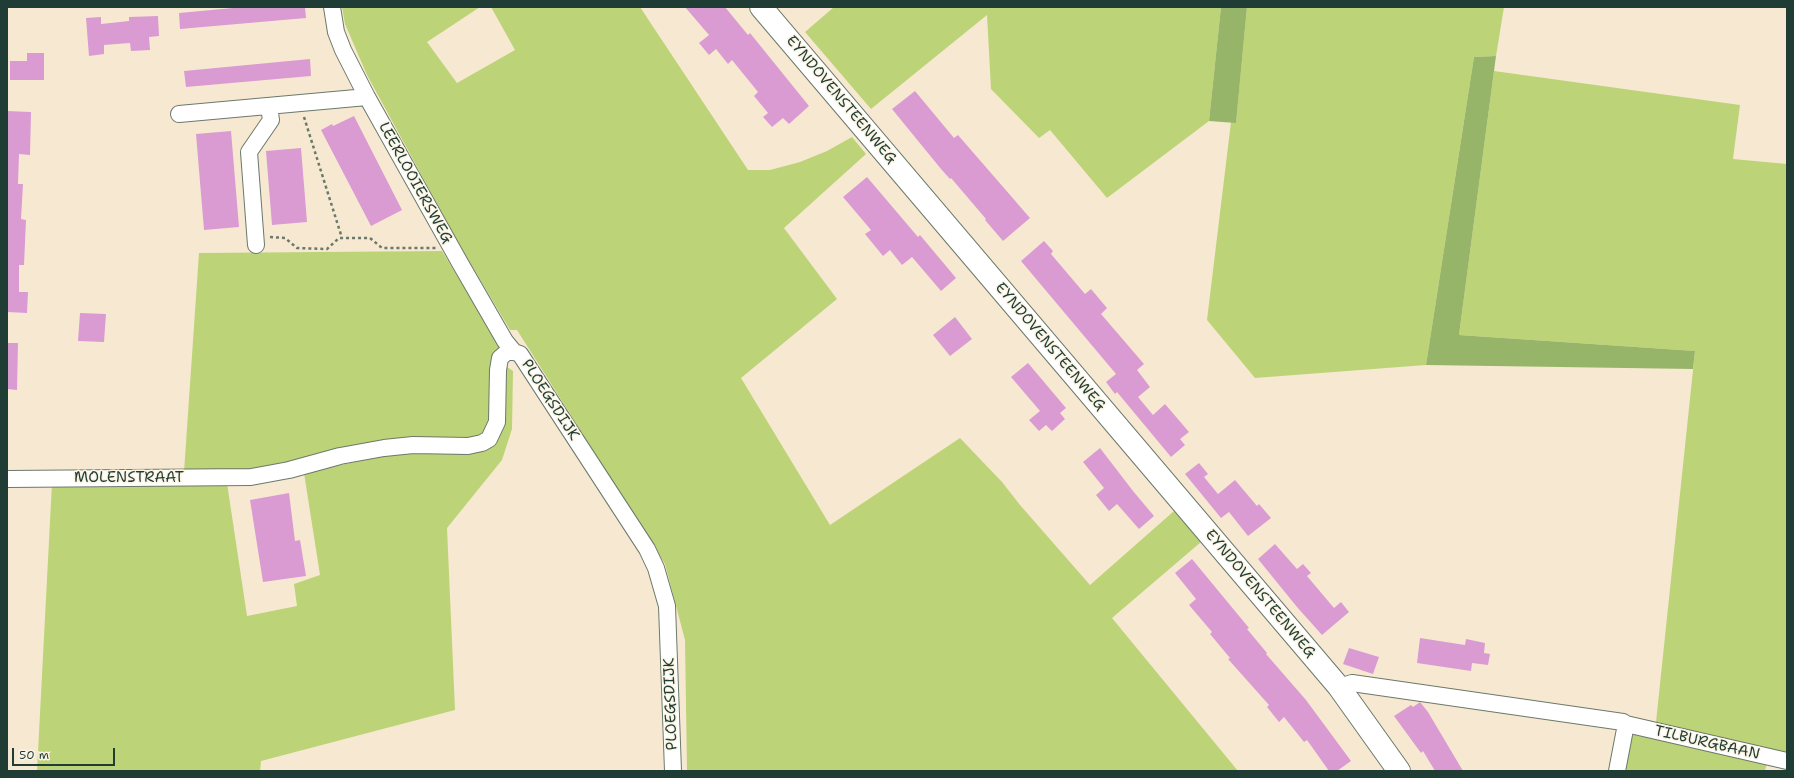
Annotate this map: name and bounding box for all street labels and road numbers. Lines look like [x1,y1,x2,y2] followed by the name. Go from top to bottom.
[782,32,900,168] street label: EYNDOVENSTEENWEG
[374,119,456,247] street label: LEERLOOIERSWEG
[991,279,1109,415] street label: EYNDOVENSTEENWEG
[517,356,583,444] street label: PLOEGSDIJK
[74,469,184,487] street label: MOLENSTRAAT
[1201,526,1319,662] street label: EYNDOVENSTEENWEG
[660,657,682,751] street label: PLOEGSDIJK
[1653,722,1761,764] street label: TILBURGBAAN

